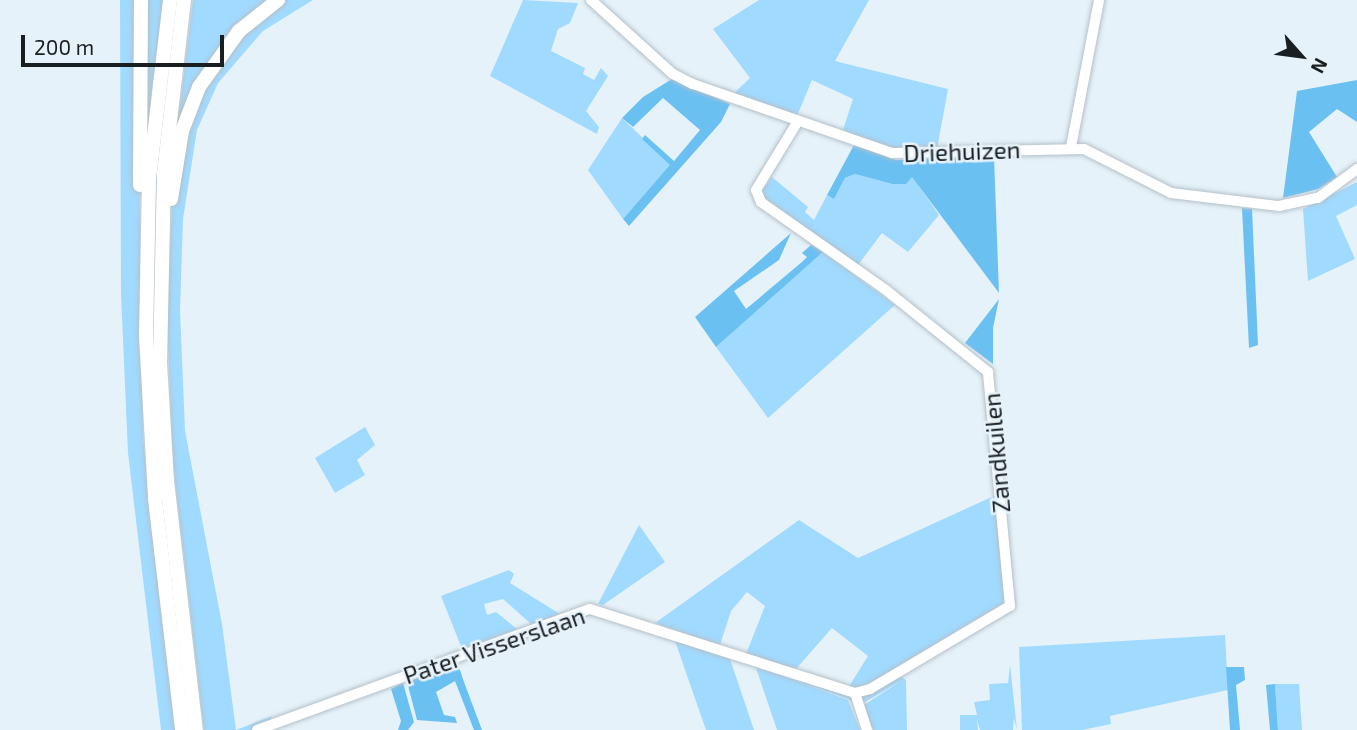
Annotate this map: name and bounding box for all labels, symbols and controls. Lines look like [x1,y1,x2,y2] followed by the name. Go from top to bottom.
[24,21,228,65] scale bar
[1266,21,1336,91] north arrow
[34,34,94,59] text: 200 m
[1307,55,1333,78] text: N
[903,135,1021,167] street label: Driehuizen
[976,392,1016,514] street label: Zandkuilen
[399,600,589,690] street label: Pater Visserslaan

